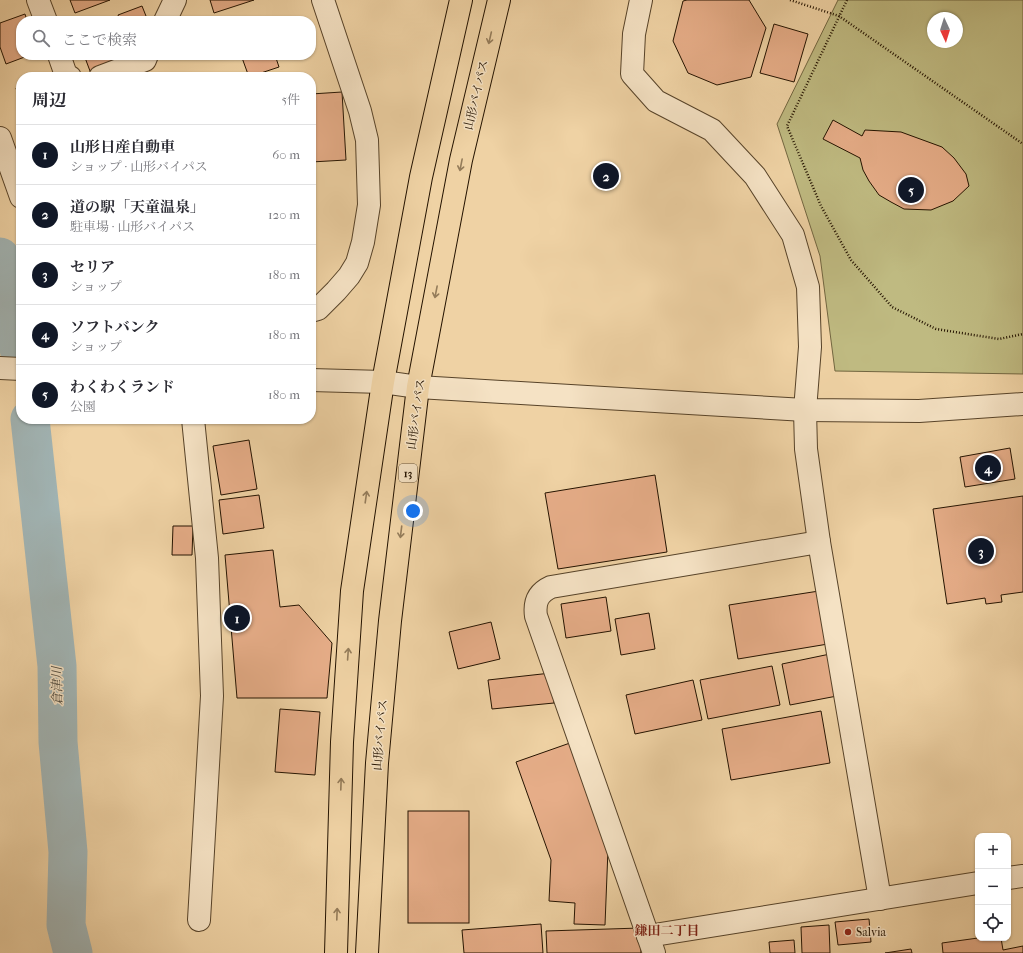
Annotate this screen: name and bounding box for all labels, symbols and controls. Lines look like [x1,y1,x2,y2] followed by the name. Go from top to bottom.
[927,12,963,48] north arrow
[16,16,316,60] search box
[30,27,52,49] icon: search
[62,31,137,49] text: ここで検索
[485,31,493,44] one-way arrow
[461,58,491,132] street label: 山形バイパス
[32,90,66,110] text: 周辺
[281,92,300,107] text: 5件
[70,138,175,156] text: 山形日産自動車
[43,147,47,162] text: 1
[272,147,300,162] text: 60 m
[456,158,464,171] one-way arrow
[70,159,208,174] text: ショップ · 山形バイパス
[593,161,619,191] pin: 2
[898,175,924,205] pin: 5
[70,198,205,216] text: 道の駅「天童温泉」
[42,207,48,222] text: 2
[268,207,300,222] text: 120 m
[70,219,195,234] text: 駐車場 · 山形バイパス
[70,258,115,276] text: セリア
[42,267,48,282] text: 3
[268,267,300,282] text: 180 m
[70,279,122,294] text: ショップ
[432,285,440,298] one-way arrow
[70,318,159,336] text: ソフトバンク
[41,327,49,342] text: 4
[268,327,300,342] text: 180 m
[70,339,122,354] text: ショップ
[404,377,428,451] street label: 山形バイパス
[70,378,175,396] text: わくわくランド
[42,387,48,402] text: 5
[268,387,300,402] text: 180 m
[70,399,96,414] text: 公園
[975,453,1001,483] pin: 4
[399,464,417,482] road number: 13
[362,491,370,504] one-way arrow
[403,501,423,521] your location
[397,525,405,538] one-way arrow
[968,536,994,566] pin: 3
[224,603,250,633] pin: 1
[344,648,351,661] one-way arrow
[49,664,65,706] water label: 倉津川
[370,699,390,771] street label: 山形バイパス
[337,778,345,791] one-way arrow
[975,833,1011,941] map controls
[975,833,1011,869] button: +
[975,869,1011,905] button: −
[975,905,1011,941] button: locate
[333,908,341,921] one-way arrow
[634,923,700,938] district label: 鎌田二丁目
[856,925,886,939] place label: Salvia
[843,927,853,937] marker: Salvia

